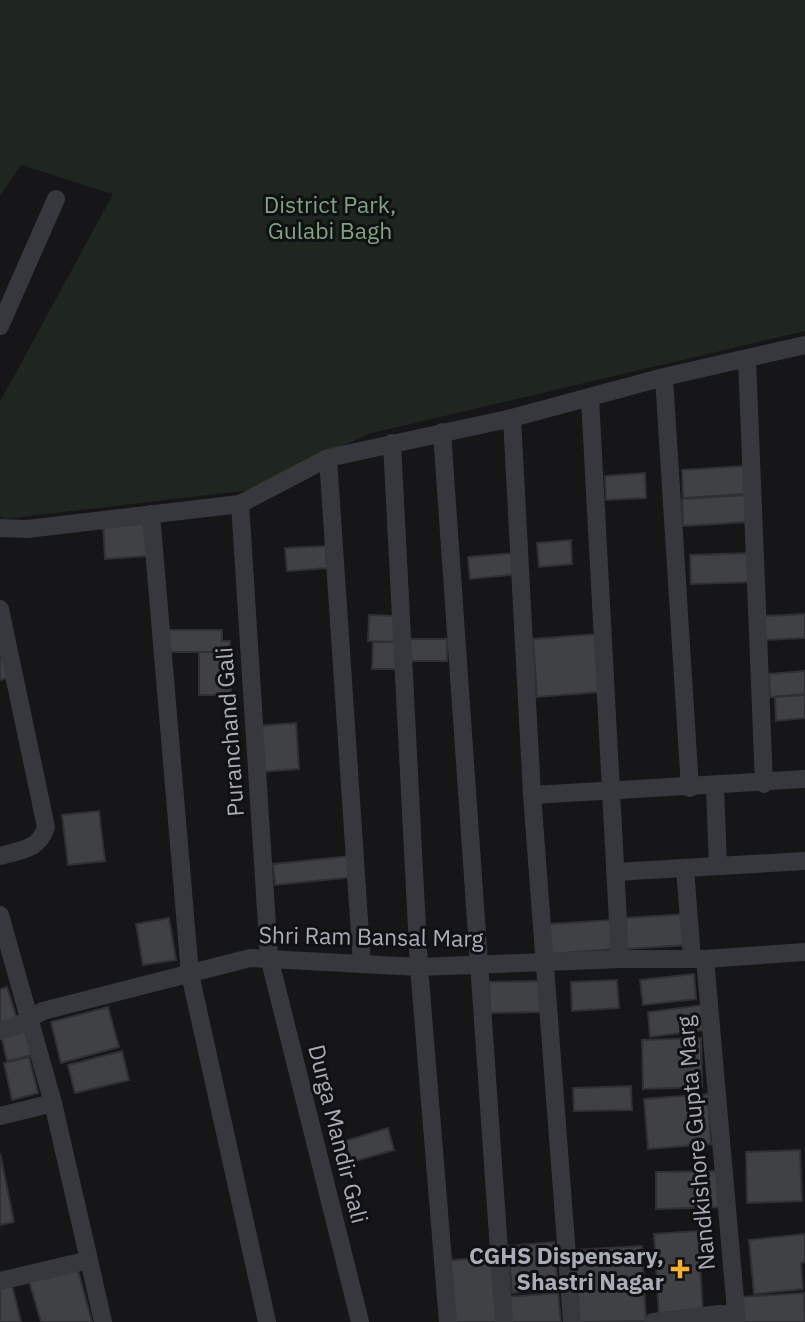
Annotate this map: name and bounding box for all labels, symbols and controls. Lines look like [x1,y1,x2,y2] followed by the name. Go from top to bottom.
[264,189,396,245] park label: District Park, Gulabi Bagh
[208,646,250,818] street label: Puranchand Gali
[258,919,484,953] street label: Shri Ram Bansal Marg
[669,1015,721,1272] street label: Nandkishore Gupta Marg
[302,1041,376,1226] street label: Durga Mandir Gali
[469,1240,664,1296] place label: CGHS Dispensary, Shastri Nagar
[670,1259,690,1279] marker: CGHS Dispensary, Shastri Nagar

